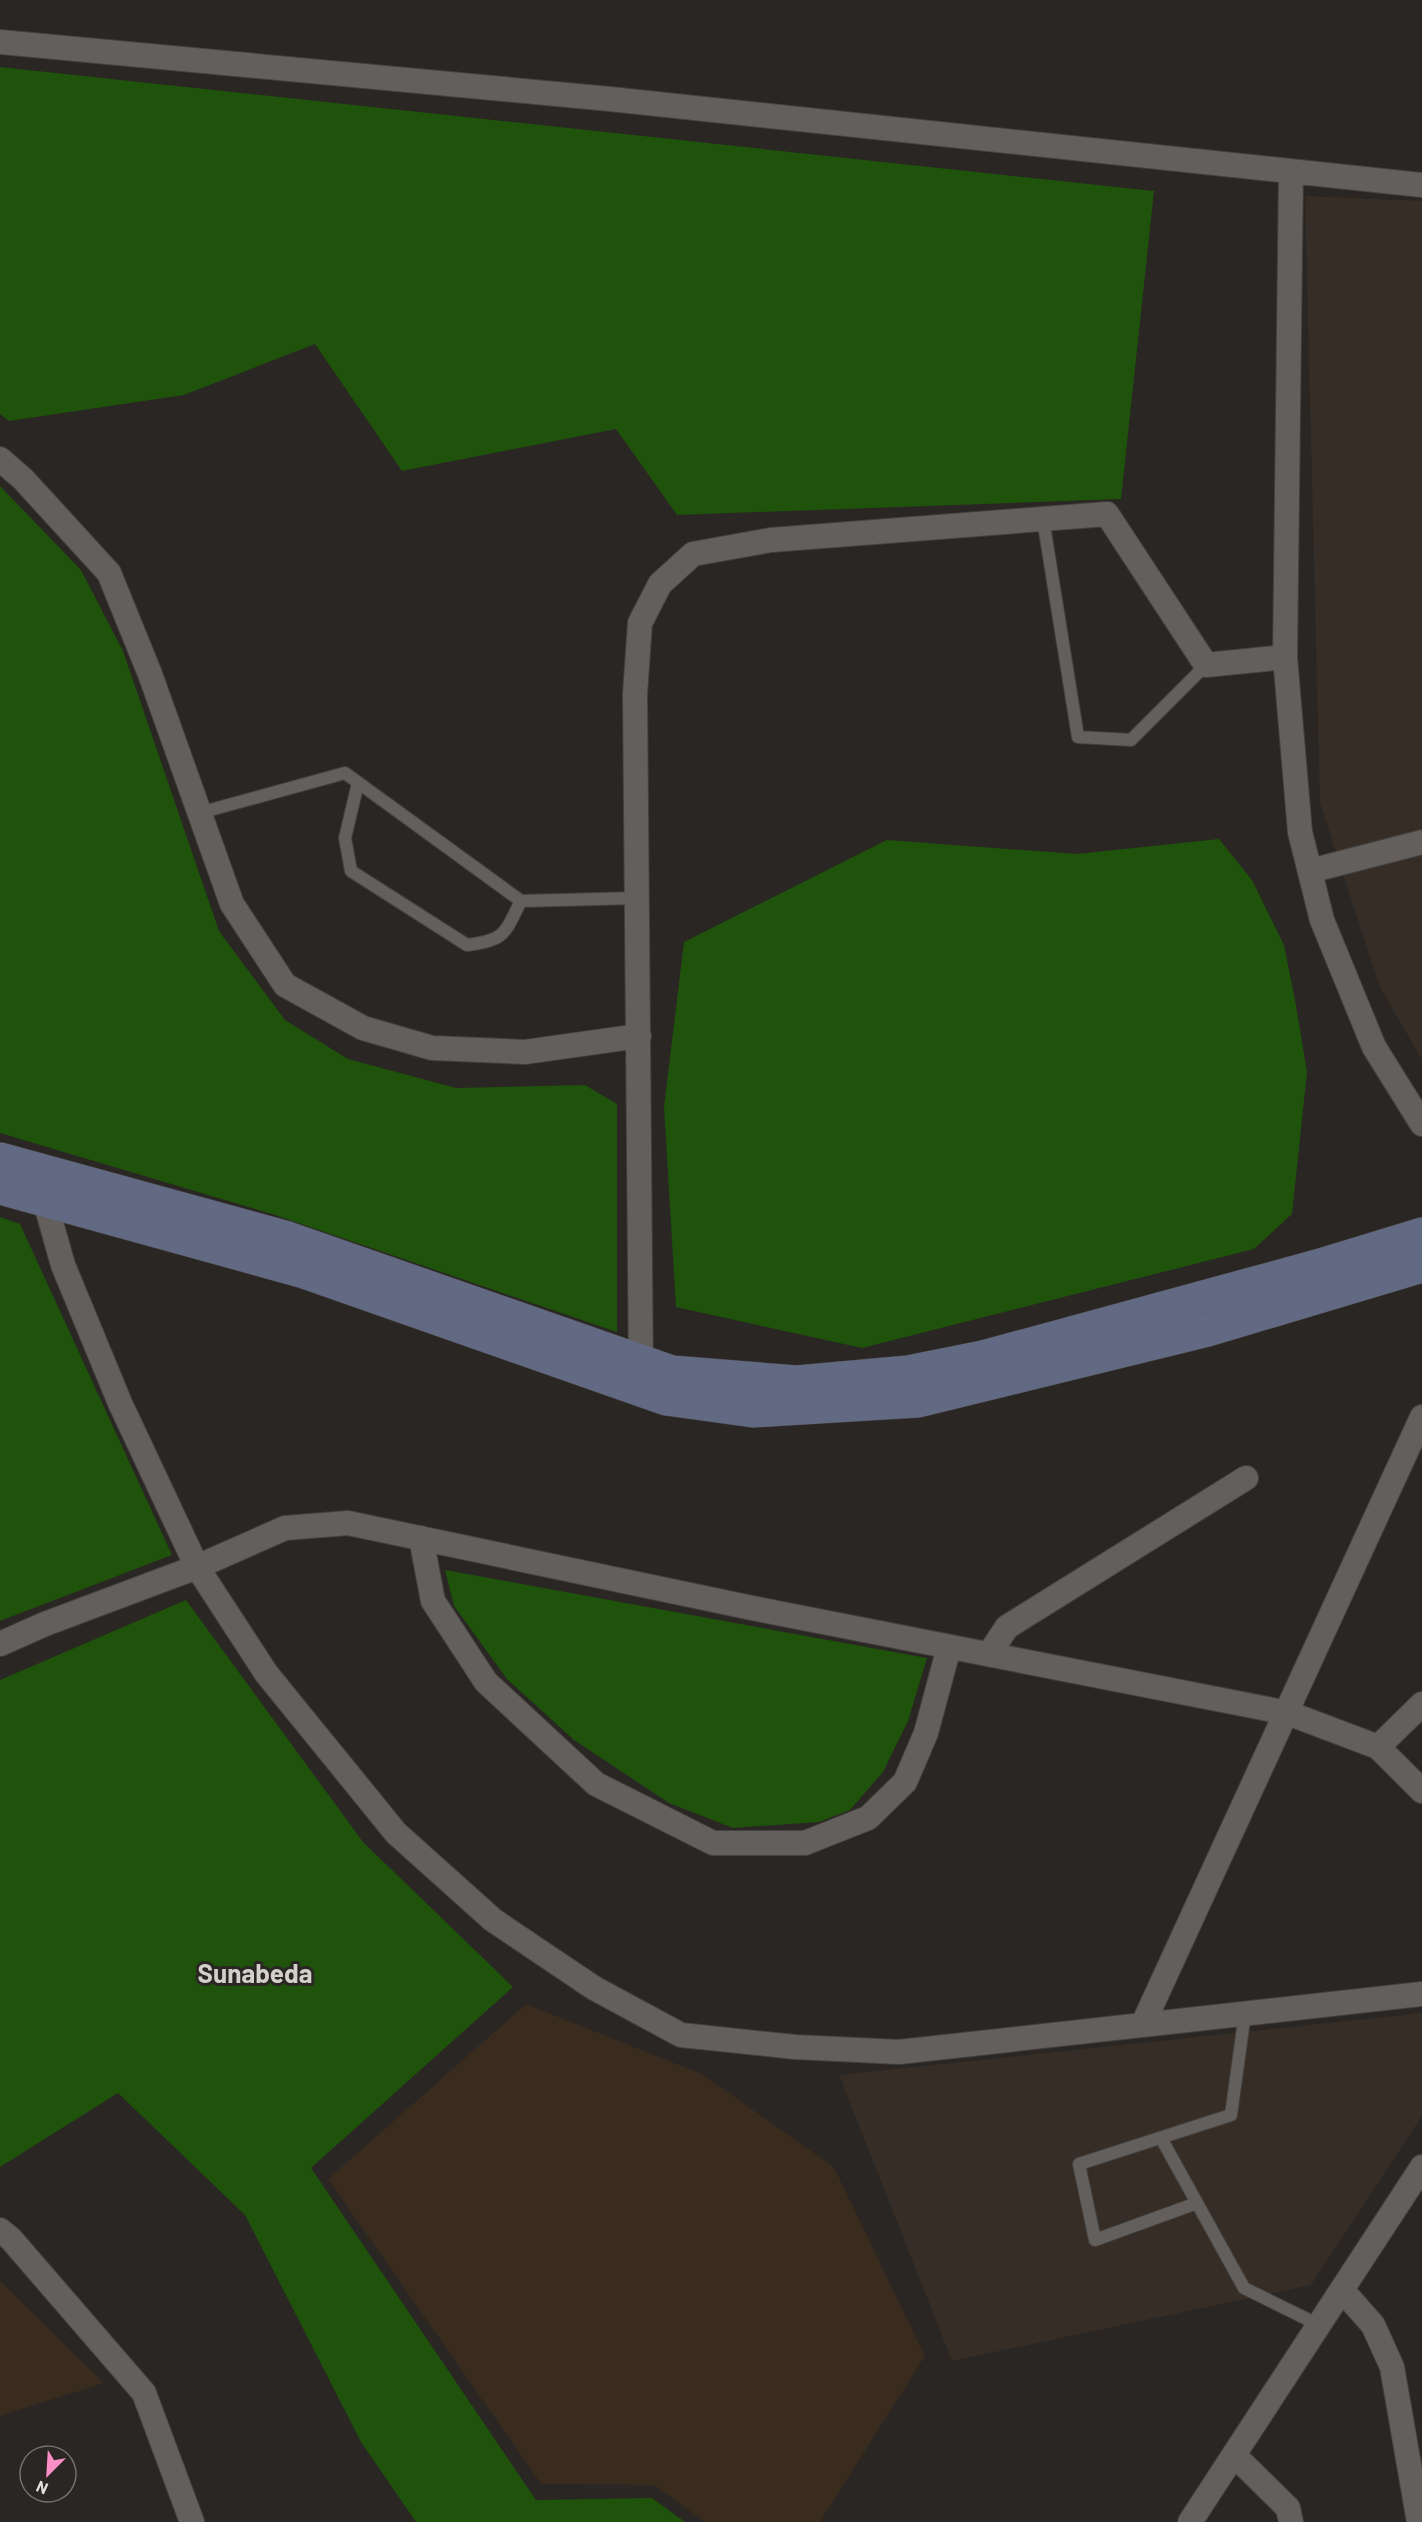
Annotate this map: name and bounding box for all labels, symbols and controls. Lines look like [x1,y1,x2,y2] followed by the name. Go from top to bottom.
[198,1957,312,1988] district label: Sunabeda
[18,2444,78,2504] north arrow
[33,2477,50,2499] text: N

